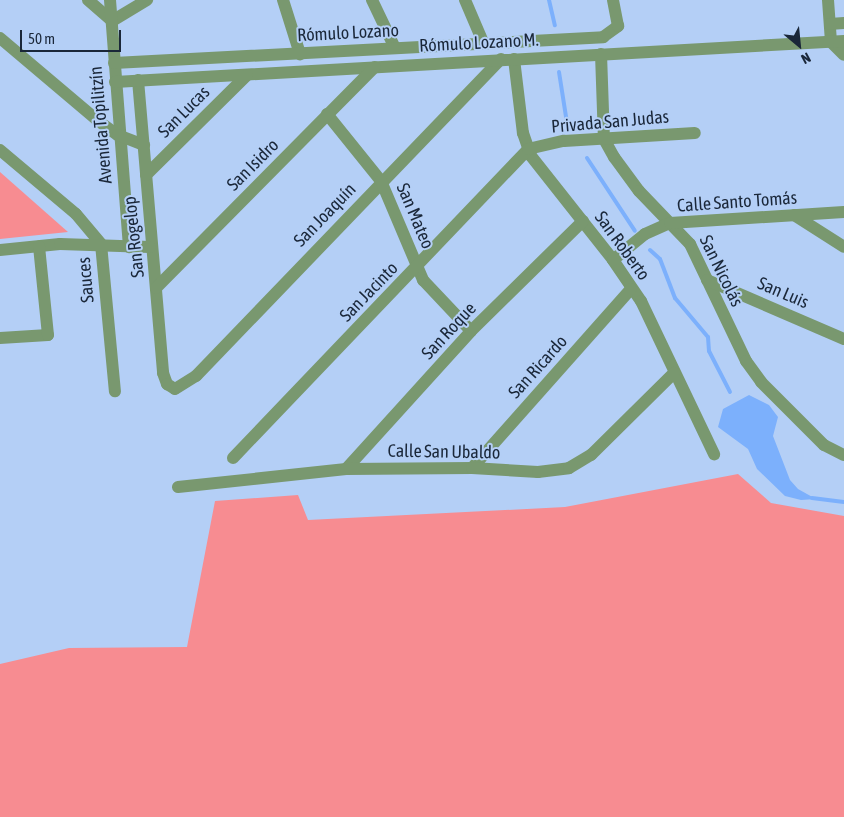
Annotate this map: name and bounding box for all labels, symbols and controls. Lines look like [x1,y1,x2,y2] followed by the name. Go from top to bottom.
[22,20,124,52] scale bar
[297,20,399,46] street label: Rómulo Lozano
[774,20,824,70] north arrow
[419,29,539,57] street label: Rómulo Lozano M.
[28,30,55,47] text: 50 m
[799,49,813,67] text: N
[85,65,117,185] street label: Avenida Topilitzín
[154,82,214,142] street label: San Lucas
[550,106,670,138] street label: Privada San Judas
[223,135,283,195] street label: San Isidro
[290,179,360,251] street label: San Joaquín
[392,180,438,252] street label: San Mateo
[676,187,798,217] street label: Calle Santo Tomás
[119,195,149,279] street label: San Rogelop
[590,207,654,285] street label: San Roberto
[695,232,747,310] street label: San Nicolás
[73,256,99,304] street label: Sauces
[335,258,403,326] street label: San Jacinto
[754,273,812,313] street label: San Luis
[417,298,481,364] street label: San Roque
[504,331,572,403] street label: San Ricardo
[387,440,501,464] street label: Calle San Ubaldo

